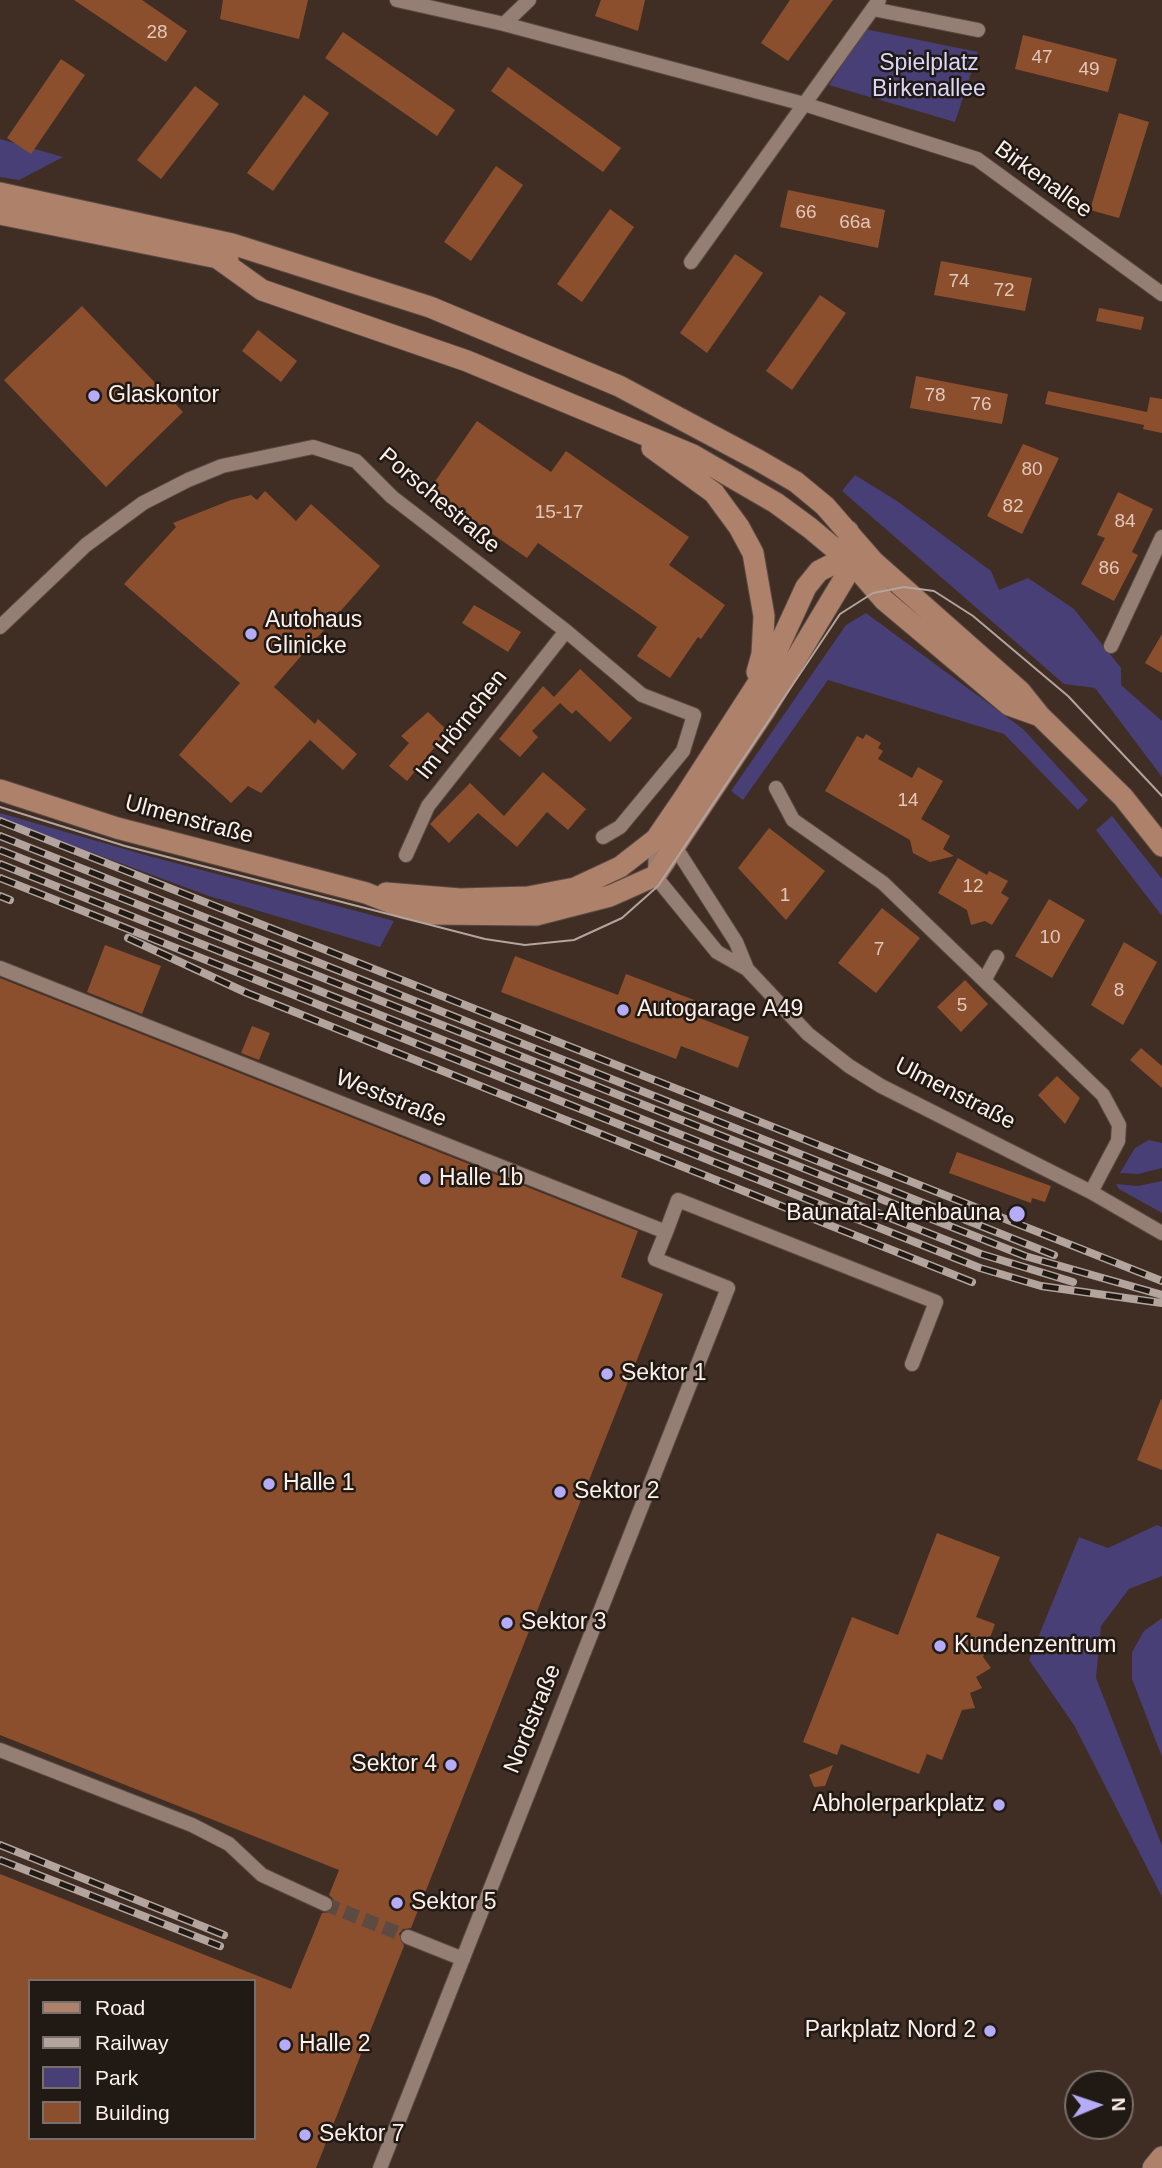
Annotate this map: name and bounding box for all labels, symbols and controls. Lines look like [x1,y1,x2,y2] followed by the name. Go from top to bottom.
[146,22,168,44] house number: 28
[1031,47,1053,69] house number: 47
[872,50,986,104] park label: Spielplatz Birkenallee
[1078,59,1100,81] house number: 49
[989,135,1097,225] street label: Birkenallee
[795,202,817,224] house number: 66
[839,212,871,234] house number: 66a
[948,271,970,293] house number: 74
[993,280,1015,302] house number: 72
[108,382,219,410] place label: Glaskontor
[924,385,946,407] house number: 78
[86,388,102,404] marker: Glaskontor
[970,394,992,416] house number: 76
[373,442,505,560] street label: Porschestraße
[1021,459,1043,481] house number: 80
[1002,496,1024,518] house number: 82
[535,502,583,524] house number: 15-17
[1114,511,1136,533] house number: 84
[1098,558,1120,580] house number: 86
[265,607,362,661] place label: Autohaus Glinicke
[243,626,259,642] marker: Autohaus Glinicke
[411,665,513,785] street label: Im Hörnchen
[122,790,256,850] street label: Ulmenstraße
[897,790,919,812] house number: 14
[962,876,984,898] house number: 12
[780,885,790,907] house number: 1
[1039,927,1061,949] house number: 10
[874,939,884,961] house number: 7
[1114,980,1124,1002] house number: 8
[957,995,967,1017] house number: 5
[637,996,803,1024] place label: Autogarage A49
[615,1002,631,1018] marker: Autogarage A49
[890,1052,1020,1136] street label: Ulmenstraße
[332,1064,450,1134] street label: Weststraße
[439,1165,523,1193] place label: Halle 1b
[417,1171,433,1187] marker: Halle 1b
[786,1200,1001,1228] place label: Baunatal-Altenbauna
[1007,1204,1027,1224] marker: Baunatal-Altenbauna
[621,1360,707,1388] place label: Sektor 1
[599,1366,615,1382] marker: Sektor 1
[283,1470,355,1498] place label: Halle 1
[261,1476,277,1492] marker: Halle 1
[574,1478,660,1506] place label: Sektor 2
[552,1484,568,1500] marker: Sektor 2
[521,1609,607,1637] place label: Sektor 3
[499,1615,515,1631] marker: Sektor 3
[954,1632,1116,1660] place label: Kundenzentrum
[932,1638,948,1654] marker: Kundenzentrum
[499,1661,567,1777] street label: Nordstraße
[351,1751,437,1779] place label: Sektor 4
[443,1757,459,1773] marker: Sektor 4
[812,1791,985,1819] place label: Abholerparkplatz
[991,1797,1007,1813] marker: Abholerparkplatz
[411,1889,497,1917] place label: Sektor 5
[389,1895,405,1911] marker: Sektor 5
[28,1979,256,2140] legend
[95,1996,145,2019] text: Road
[805,2017,976,2045] place label: Parkplatz Nord 2
[982,2023,998,2039] marker: Parkplatz Nord 2
[95,2031,169,2054] text: Railway
[299,2031,371,2059] place label: Halle 2
[277,2037,293,2053] marker: Halle 2
[95,2066,138,2089] text: Park
[1064,2070,1134,2140] north arrow
[1108,2097,1129,2112] text: N
[95,2101,170,2124] text: Building
[319,2121,405,2149] place label: Sektor 7
[297,2127,313,2143] marker: Sektor 7

